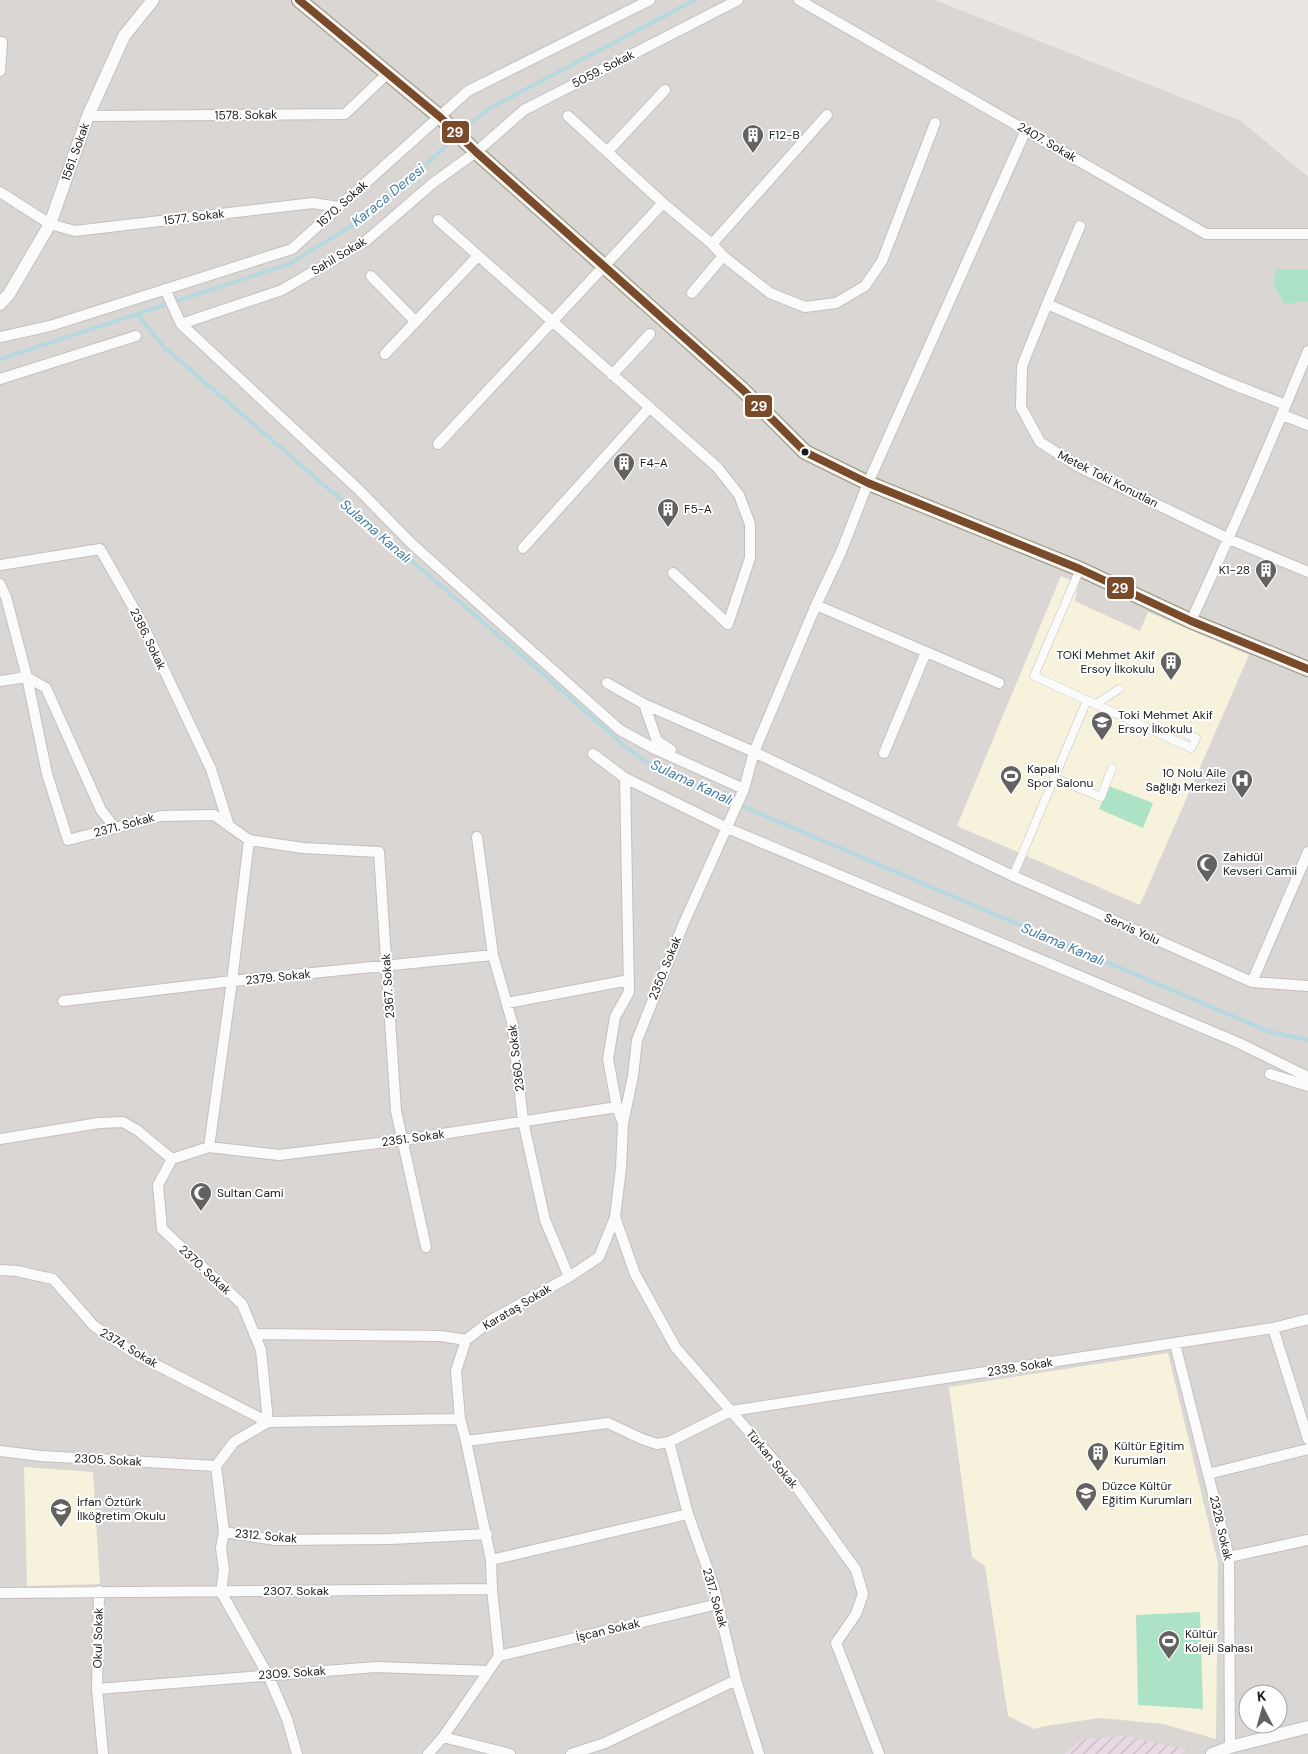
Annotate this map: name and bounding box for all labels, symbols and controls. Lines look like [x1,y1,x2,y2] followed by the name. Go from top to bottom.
[569,46,637,92] street label: 5059. Sokak
[215,106,277,124] street label: 1578. Sokak
[1014,119,1080,165] street label: 2407. Sokak
[441,120,470,144] line badge: 29
[58,121,93,183] street label: 1561. Sokak
[447,123,464,141] text: 29
[741,123,765,154] building icon: F12-B
[769,127,800,143] place label: F12-B
[348,159,429,230] water label: Karaca Deresi
[313,177,371,231] street label: 1670. Sokak
[163,205,225,229] street label: 1577. Sokak
[308,233,370,279] street label: Sahil Sokak
[744,394,773,418] line badge: 29
[751,397,768,415] text: 29
[800,447,810,457] unlabelled marker
[1055,447,1161,511] street label: Metek Toki Konutları
[612,451,636,482] building icon: F4-A
[640,455,668,471] place label: F4-A
[337,495,415,567] water label: Sulama Kanalı
[656,497,680,528] building icon: F5-A
[684,501,712,517] place label: F5-A
[1254,558,1278,589] building icon: K1-28
[1219,562,1250,578] place label: K1-28
[1106,576,1135,600] line badge: 29
[1112,579,1129,597] text: 29
[126,606,170,672] street label: 2386. Sokak
[1056,647,1155,677] place label: TOKİ Mehmet Akif Ersoy İlkokulu
[1159,650,1183,681] building icon: TOKİ Mehmet Akif Ersoy İlkokulu
[1118,707,1213,737] place label: Toki Mehmet Akif Ersoy İlkokulu
[1090,710,1114,741] school or university icon: Toki Mehmet Akif Ersoy İlkokulu
[648,755,736,809] water label: Sulama Kanalı
[1027,761,1093,791] place label: Kapalı Spor Salonu
[999,764,1023,795] sports icon: Kapalı Spor Salonu
[1146,765,1226,795] place label: 10 Nolu Aile Sağlığı Merkezi
[1230,768,1254,799] hospital icon: 10 Nolu Aile Sağlığı Merkezi
[92,809,156,841] street label: 2371. Sokak
[1223,849,1297,879] place label: Zahidül Kevseri Camii
[1195,852,1219,883] mosque icon: Zahidül Kevseri Camii
[1102,910,1162,948] street label: Servis Yolu
[1019,918,1107,970] water label: Sulama Kanalı
[645,934,685,1002] street label: 2350. Sokak
[378,953,398,1019] street label: 2367. Sokak
[245,966,311,988] street label: 2379. Sokak
[504,1024,528,1092] street label: 2360. Sokak
[381,1126,445,1150] street label: 2351. Sokak
[189,1181,213,1212] mosque icon: Sultan Cami
[217,1185,284,1201] place label: Sultan Cami
[175,1242,235,1298] street label: 2370. Sokak
[480,1280,554,1334] street label: Karataş Sokak
[97,1324,161,1372] street label: 2374. Sokak
[986,1354,1054,1380] street label: 2339. Sokak
[743,1426,801,1492] street label: Türkan Sokak
[1114,1438,1184,1468] place label: Kültür Eğitim Kurumları
[1086,1441,1110,1472] building icon: Kültür Eğitim Kurumları
[74,1450,142,1470] street label: 2305. Sokak
[1102,1478,1192,1508] place label: Düzce Kültür Eğitim Kurumları
[1074,1481,1098,1512] school or university icon: Düzce Kültür Eğitim Kurumları
[77,1494,166,1524] place label: İrfan Öztürk İlköğretim Okulu
[1206,1494,1236,1562] street label: 2328. Sokak
[49,1497,73,1528] school or university icon: İrfan Öztürk İlköğretim Okulu
[234,1525,298,1547] street label: 2312. Sokak
[699,1566,731,1630] street label: 2317. Sokak
[263,1583,329,1599] street label: 2307. Sokak
[89,1607,107,1669] street label: Okul Sokak
[575,1615,641,1645] street label: İşcan Sokak
[1185,1626,1253,1656] place label: Kültür Koleji Sahası
[1157,1629,1181,1660] sports icon: Kültür Koleji Sahası
[258,1663,326,1683] street label: 2309. Sokak
[1238,1684,1288,1734] north arrow
[1256,1687,1267,1706] text: K

